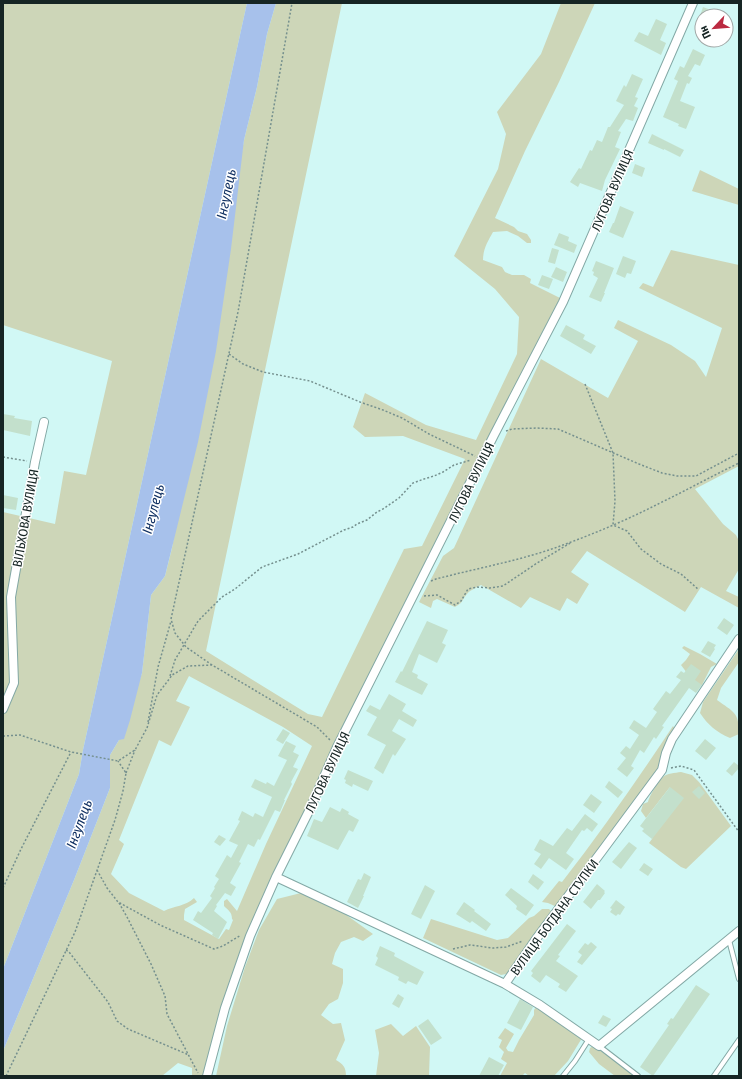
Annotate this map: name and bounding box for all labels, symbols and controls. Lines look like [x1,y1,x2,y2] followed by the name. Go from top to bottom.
[694,8,734,48] north arrow
[697,24,714,41] text: Пн
[588,147,636,233] street label: ЛУГОВА ВУЛИЦЯ
[213,168,240,221] water label: Інгулець
[445,440,497,525] street label: ЛУГОВА ВУЛИЦЯ
[9,468,41,568] street label: ВІЛЬХОВА ВУЛИЦЯ
[139,482,168,536] water label: Інгулець
[302,729,353,815] street label: ЛУГОВА ВУЛИЦЯ
[63,797,96,851] water label: Інгулець
[507,856,601,978] street label: ВУЛИЦЯ БОГДАНА СТУПКИ

